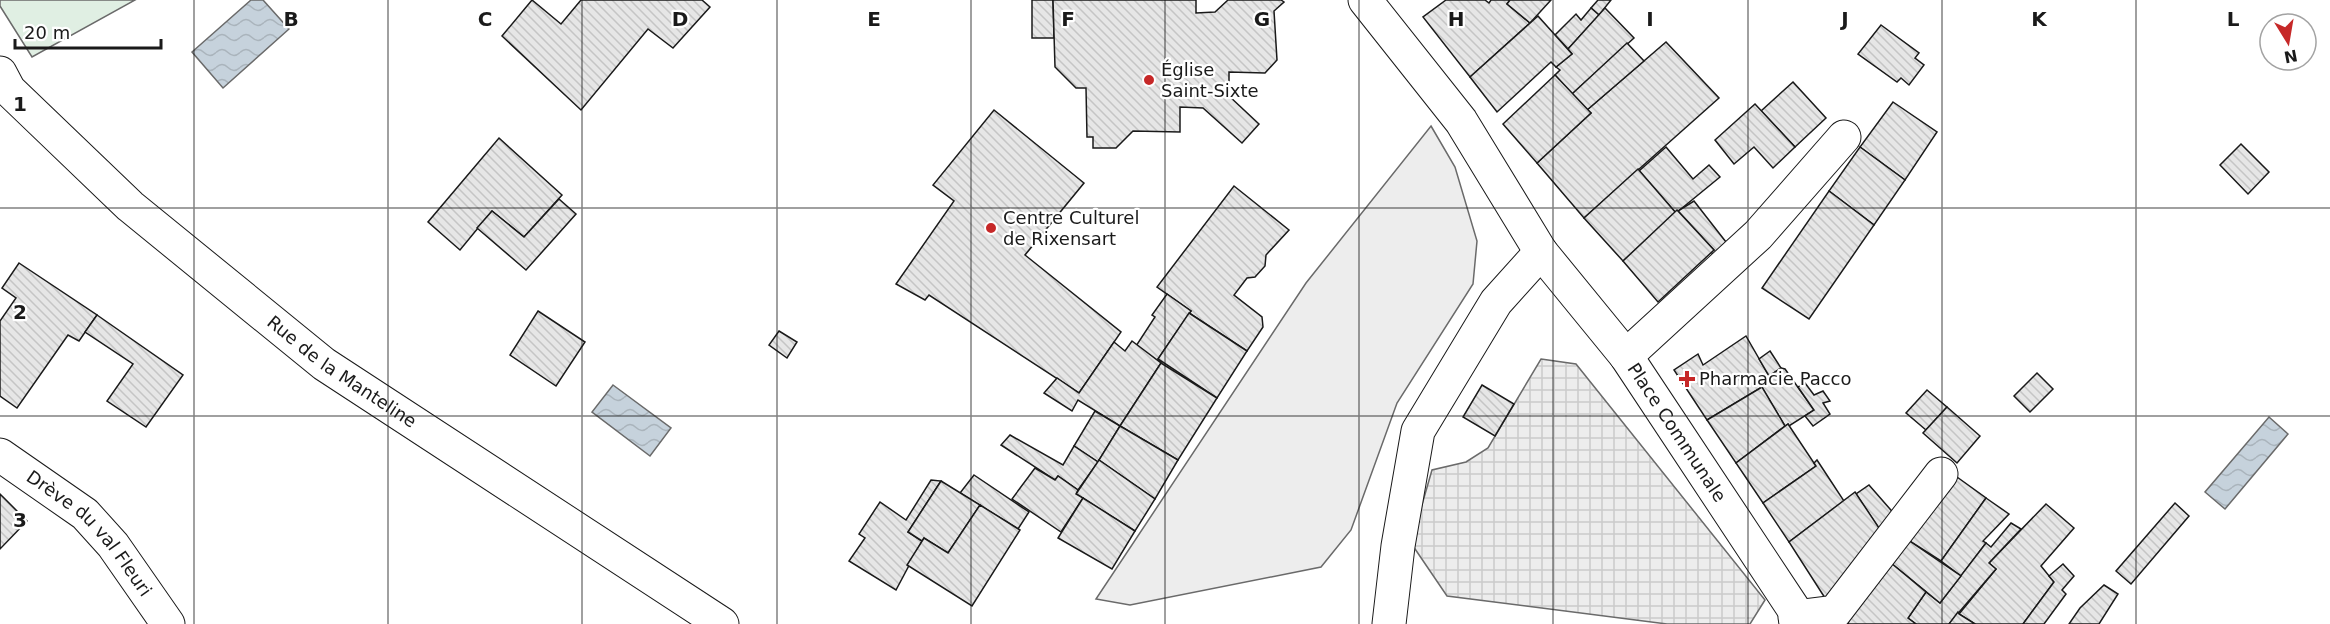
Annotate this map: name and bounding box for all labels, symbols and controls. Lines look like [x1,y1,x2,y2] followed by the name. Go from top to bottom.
[283,7,299,31] text: B
[478,7,492,31] text: C
[672,7,688,31] text: D
[867,7,881,31] text: E
[1061,7,1075,31] text: F
[1254,7,1270,31] text: G
[1448,7,1464,31] text: H
[1646,7,1654,31] text: I
[1839,7,1849,31] text: J
[2031,7,2048,31] text: K
[2227,7,2240,31] text: L
[15,12,160,50] scale bar
[2258,12,2318,72] north arrow
[24,22,70,43] text: 20 m
[2282,46,2299,67] text: N
[1161,59,1259,101] place label: Église Saint-Sixte
[1142,73,1156,87] marker: Église Saint-Sixte
[13,92,27,116] text: 1
[1003,207,1139,249] place label: Centre Culturel de Rixensart
[984,221,998,235] marker: Centre Culturel de Rixensart
[13,300,27,324] text: 2
[263,311,421,432] street label: Rue de la Manteline
[1624,359,1731,506] street label: Place Communale
[1699,368,1852,389] place label: Pharmacie Pacco
[1680,372,1694,386] marker: Pharmacie Pacco
[23,466,156,600] street label: Drève du val Fleuri
[13,508,27,532] text: 3

